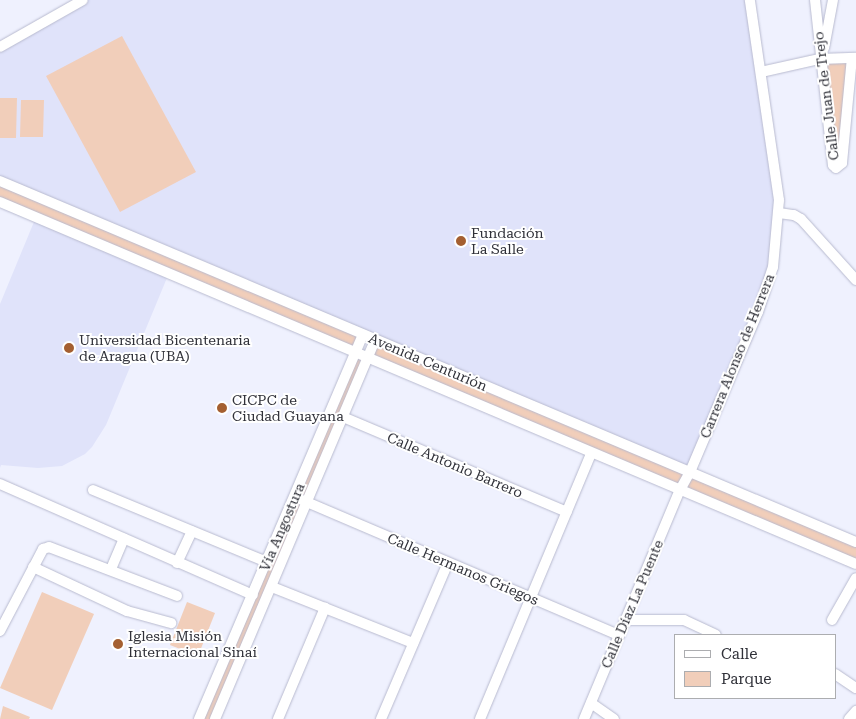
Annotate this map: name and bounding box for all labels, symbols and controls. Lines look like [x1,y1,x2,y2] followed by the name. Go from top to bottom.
[810,31,842,161] street label: Calle Juan de Trejo
[471,225,544,258] place label: Fundación La Salle
[455,235,467,247] marker: Fundación La Salle
[696,271,778,441] street label: Carrera Alonso de Herrera
[366,329,490,395] street label: Avenida Centurión
[79,332,250,364] place label: Universidad Bicentenaria de Aragua (UBA)
[63,342,75,354] marker: Universidad Bicentenaria de Aragua (UBA)
[232,392,344,424] place label: CICPC de Ciudad Guayana
[216,402,228,414] marker: CICPC de Ciudad Guayana
[385,429,525,501] street label: Calle Antonio Barrero
[256,480,308,574] street label: Vía Angostura
[385,530,541,608] street label: Calle Hermanos Griegos
[597,537,667,671] street label: Calle Díaz La Puente
[128,628,257,660] place label: Iglesia Misión Internacional Sinaí
[674,634,836,699] legend
[112,638,124,650] marker: Iglesia Misión Internacional Sinaí
[721,645,757,663] text: Calle
[721,670,772,688] text: Parque

